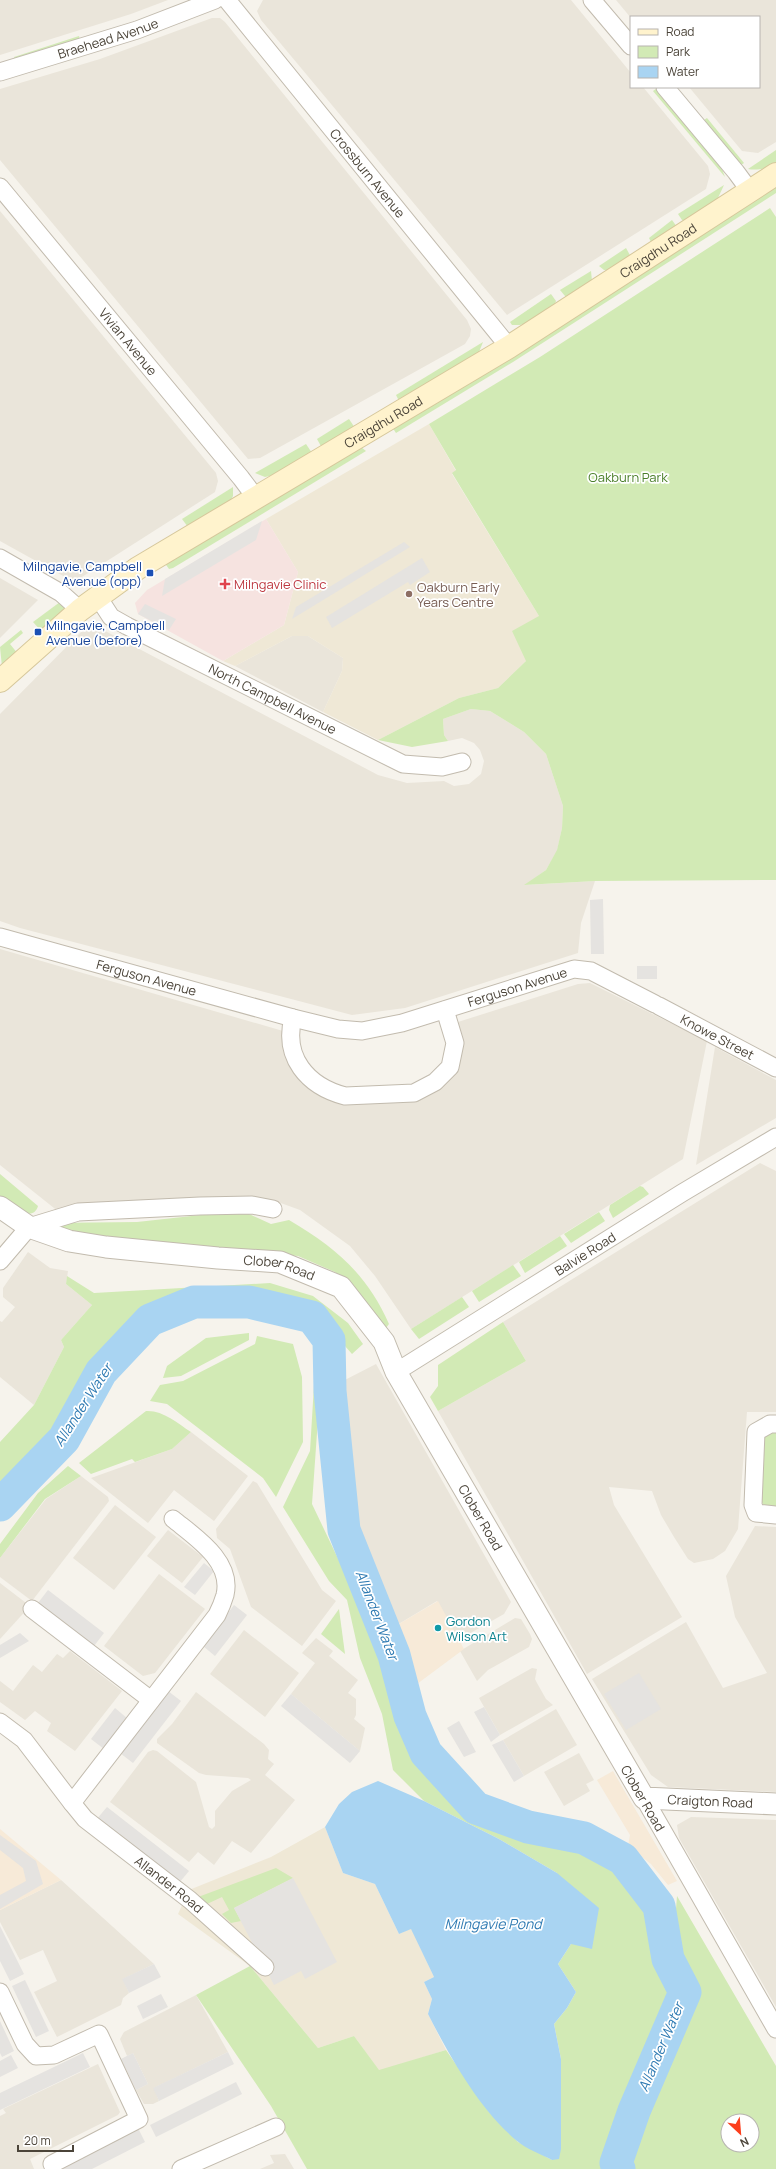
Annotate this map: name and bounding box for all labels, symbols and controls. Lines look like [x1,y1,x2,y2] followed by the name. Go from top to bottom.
[55,14,161,63] street label: Braehead Avenue
[630,16,760,88] legend
[666,23,694,40] text: Road
[666,43,691,60] text: Park
[666,63,700,80] text: Water
[326,125,410,222] street label: Crossburn Avenue
[616,219,700,282] street label: Craigdhu Road
[95,304,162,380] street label: Vivian Avenue
[341,392,426,452] street label: Craigdhu Road
[588,468,668,486] park label: Oakburn Park
[23,557,142,590] place label: Milngavie, Campbell Avenue (opp)
[145,568,155,578] marker: Milngavie, Campbell Avenue (opp)
[234,575,327,593] place label: Milngavie Clinic
[219,578,231,590] marker: Milngavie Clinic
[417,578,500,611] place label: Oakburn Early Years Centre
[404,589,414,599] marker: Oakburn Early Years Centre
[46,616,165,649] place label: Milngavie, Campbell Avenue (before)
[33,627,43,637] marker: Milngavie, Campbell Avenue (before)
[206,659,340,738] street label: North Campbell Avenue
[94,955,199,1000] street label: Ferguson Avenue
[465,963,570,1011] street label: Ferguson Avenue
[677,1010,757,1064] street label: Knowe Street
[551,1228,619,1280] street label: Balvie Road
[243,1251,318,1284] street label: Clober Road
[49,1358,117,1450] water label: Allander Water
[454,1481,507,1554] street label: Clober Road
[352,1567,404,1664] water label: Allander Water
[446,1612,507,1645] place label: Gordon Wilson Art
[433,1623,443,1633] marker: Gordon Wilson Art
[617,1762,669,1834] street label: Clober Road
[667,1790,753,1812] street label: Craigton Road
[131,1852,207,1917] street label: Allander Road
[444,1914,543,1933] water label: Milngavie Pond
[633,1998,689,2094] water label: Allander Water
[720,2113,760,2153] north arrow
[18,2127,73,2153] scale bar
[24,2132,51,2149] text: 20 m
[738,2134,751,2151] text: N

